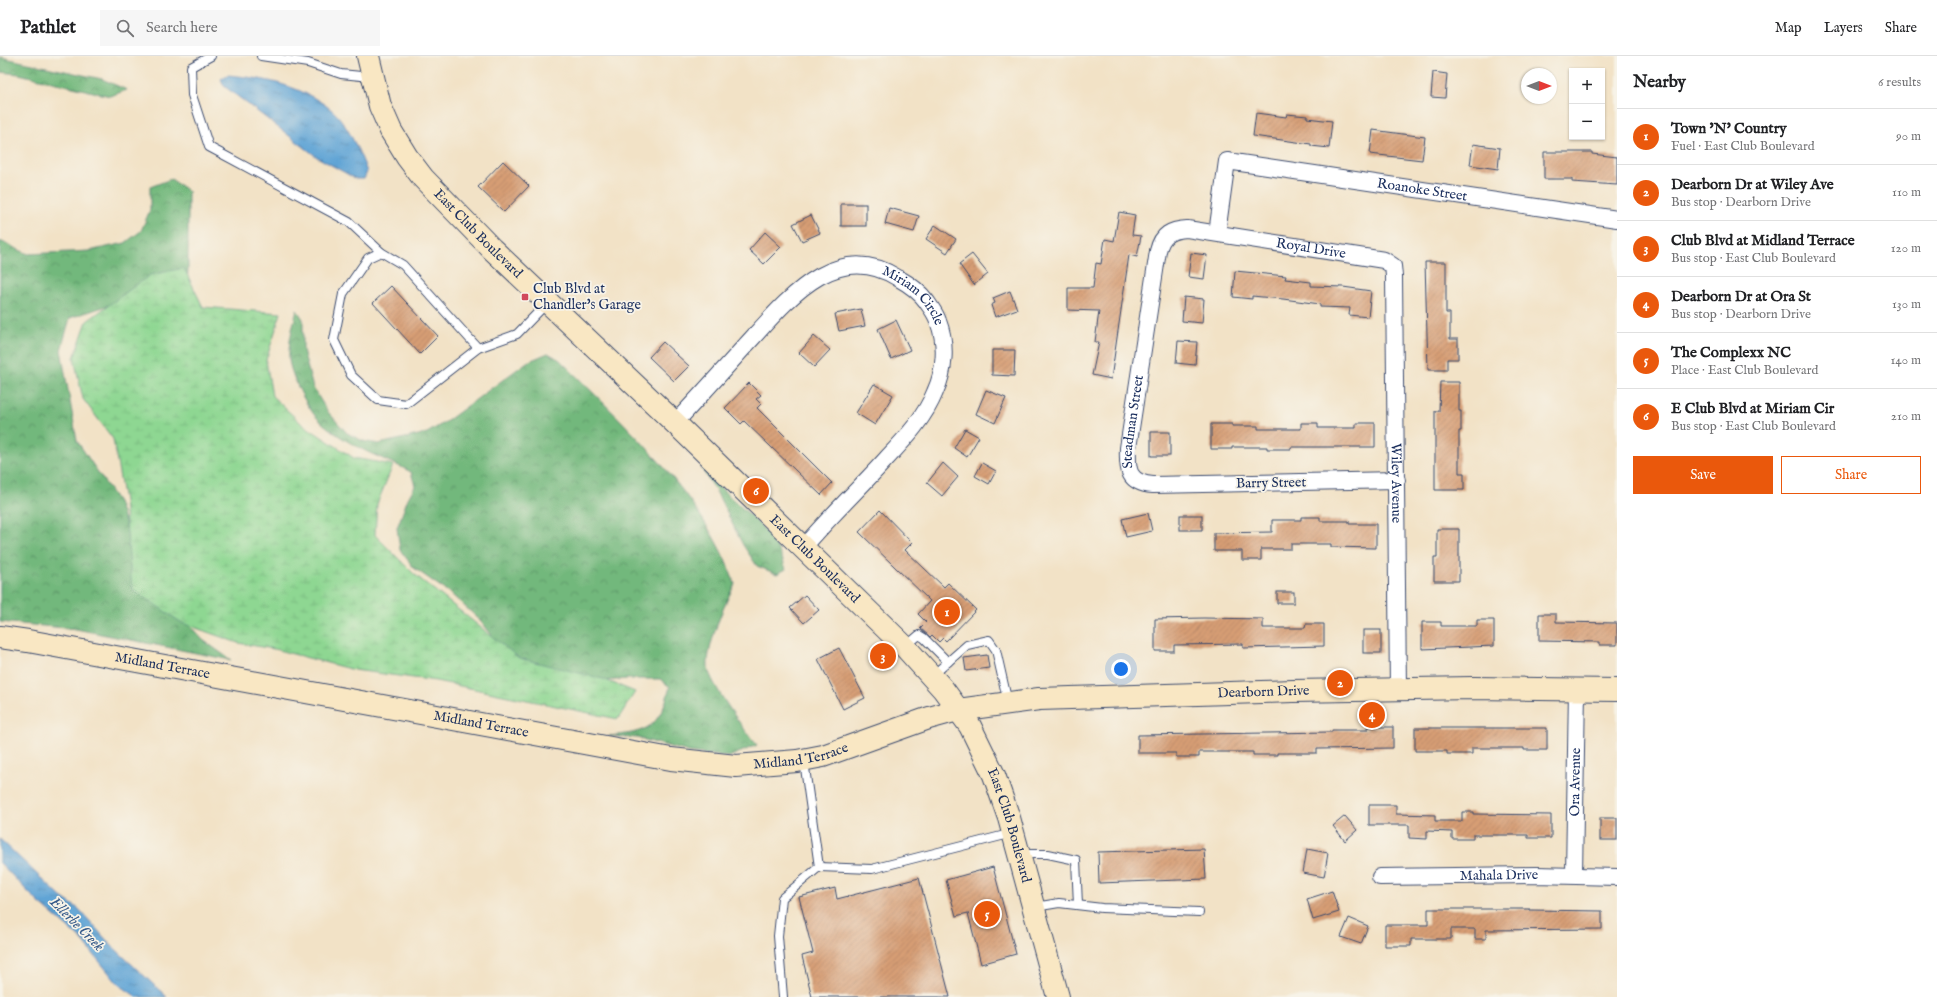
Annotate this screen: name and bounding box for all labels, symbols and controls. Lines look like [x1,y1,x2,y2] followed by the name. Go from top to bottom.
[100,10,380,46] search box
[20,16,76,40] text: Pathlet
[114,17,136,39] icon: search
[146,18,218,37] text: Search here
[1775,19,1802,37] text: Map
[1824,19,1863,37] text: Layers
[1885,19,1917,37] text: Share
[1521,68,1557,104] north arrow
[1569,68,1605,140] map controls
[1569,68,1605,104] button: +
[1633,72,1686,93] text: Nearby
[1878,74,1921,91] text: 6 results
[1569,104,1605,140] button: −
[1671,119,1787,138] text: Town 'N' Country
[1644,128,1648,145] text: 1
[1896,128,1921,145] text: 90 m
[1671,138,1815,155] text: Fuel · East Club Boulevard
[1376,174,1469,206] street label: Roanoke Street
[1671,175,1834,194] text: Dearborn Dr at Wiley Ave
[1643,184,1649,201] text: 2
[1892,184,1921,201] text: 110 m
[430,185,527,283] street label: East Club Boulevard
[1671,194,1811,211] text: Bus stop · Dearborn Drive
[1671,231,1855,250] text: Club Blvd at Midland Terrace
[1275,234,1348,263] street label: Royal Drive
[1644,240,1648,257] text: 3
[1891,240,1921,257] text: 120 m
[1671,250,1836,267] text: Bus stop · East Club Boulevard
[879,262,948,328] street label: Miriam Circle
[533,280,641,314] place label: Club Blvd at Chandler's Garage
[1671,287,1811,306] text: Dearborn Dr at Ora St
[520,292,530,302] marker: Club Blvd at Chandler's Garage
[1643,296,1649,313] text: 4
[1892,296,1921,313] text: 130 m
[1671,306,1811,323] text: Bus stop · Dearborn Drive
[1671,343,1791,362] text: The Complexx NC
[1644,352,1648,369] text: 5
[1891,352,1921,369] text: 140 m
[1671,362,1818,379] text: Place · East Club Boulevard
[1119,374,1148,470] street label: Steadman Street
[1671,399,1834,418] text: E Club Blvd at Miriam Cir
[1643,408,1649,425] text: 6
[1891,408,1921,425] text: 210 m
[1671,418,1836,435] text: Bus stop · East Club Boulevard
[1387,443,1405,524] street label: Wiley Avenue
[1633,456,1773,494] button: Save
[1781,456,1921,494] button: Share
[1236,473,1307,493] street label: Barry Street
[743,476,769,506] pin: 6
[766,511,864,607] street label: East Club Boulevard
[934,597,960,627] pin: 1
[870,641,896,671] pin: 3
[113,648,212,683] street label: Midland Terrace
[1111,659,1131,679] your location
[1327,668,1353,698] pin: 2
[1217,682,1310,702] street label: Dearborn Drive
[1359,700,1385,730] pin: 4
[432,707,531,742] street label: Midland Terrace
[753,739,851,774] street label: Midland Terrace
[1566,747,1585,817] street label: Ora Avenue
[983,765,1035,885] street label: East Club Boulevard
[1460,866,1539,885] street label: Mahala Drive
[45,892,108,955] water label: Ellerbe Creek
[974,899,1000,929] pin: 5

